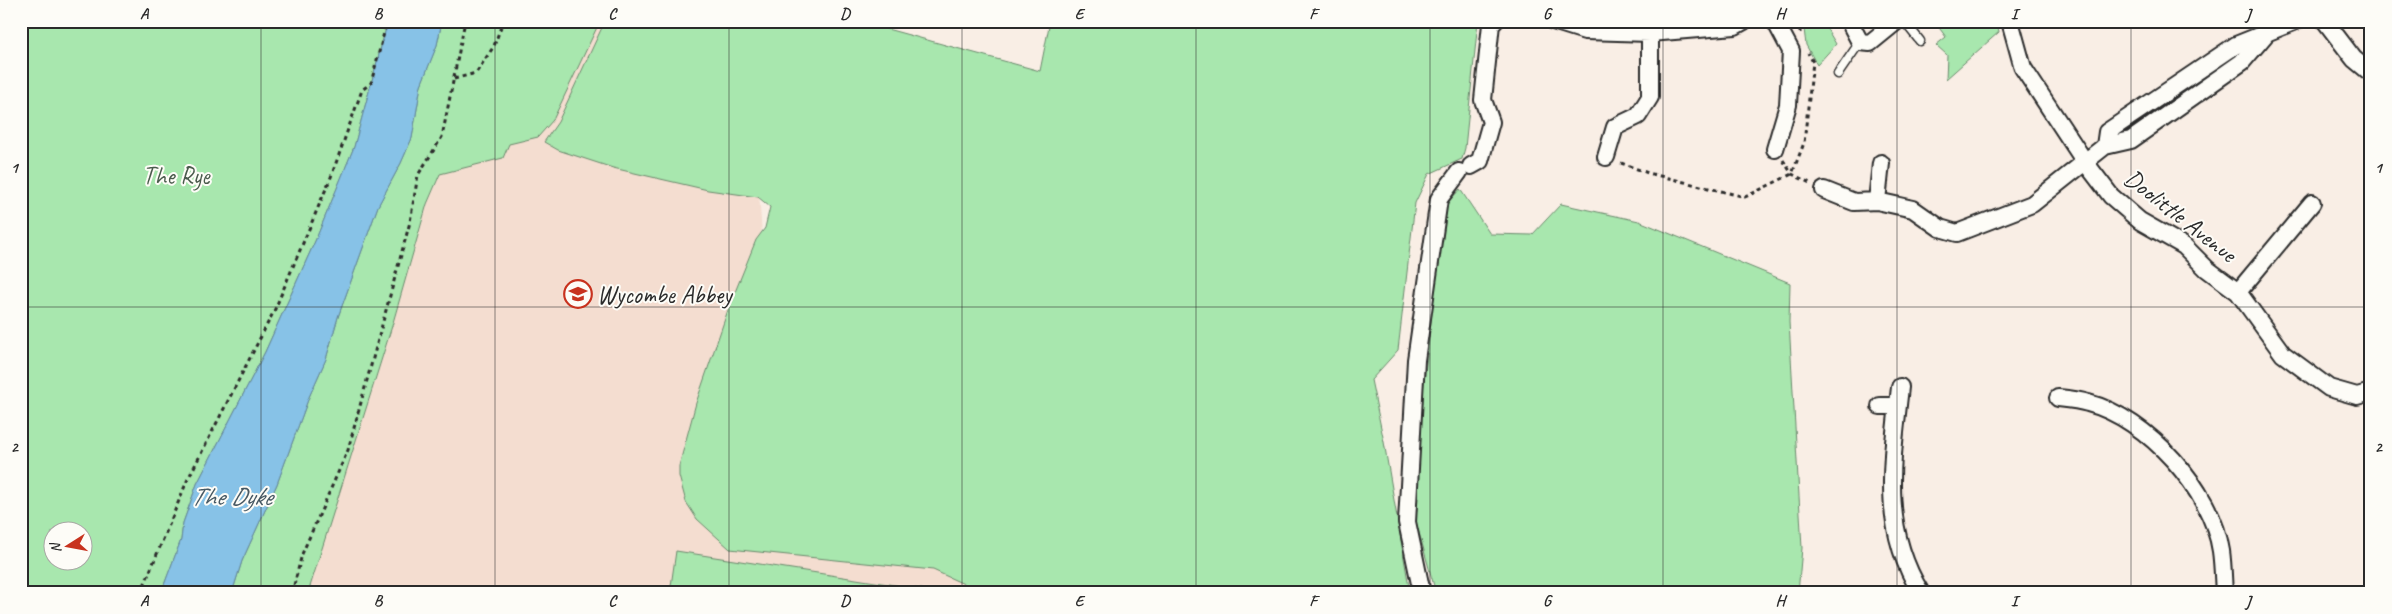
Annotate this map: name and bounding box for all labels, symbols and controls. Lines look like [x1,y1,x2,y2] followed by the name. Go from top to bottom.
[140,4,150,24] text: A
[374,4,384,24] text: B
[608,4,618,24] text: C
[840,4,851,24] text: D
[1075,4,1086,24] text: E
[1309,4,1320,24] text: F
[1543,4,1553,24] text: G
[1775,4,1787,24] text: H
[2011,4,2021,24] text: I
[2244,4,2253,24] text: J
[10,158,19,178] text: 1
[2374,158,2383,178] text: 1
[143,160,211,192] park label: The Rye
[2118,162,2244,271] street label: Doolittle Avenue
[563,279,593,309] school or university icon: Wycombe Abbey
[597,279,734,311] place label: Wycombe Abbey
[10,437,19,457] text: 2
[2374,437,2383,457] text: 2
[190,480,275,513] water label: The Dyke
[42,522,92,572] north arrow
[46,540,65,554] text: N
[140,591,150,611] text: A
[374,591,384,611] text: B
[608,591,618,611] text: C
[840,591,851,611] text: D
[1075,591,1086,611] text: E
[1309,591,1320,611] text: F
[1543,591,1553,611] text: G
[1775,591,1787,611] text: H
[2011,591,2021,611] text: I
[2244,591,2253,611] text: J

